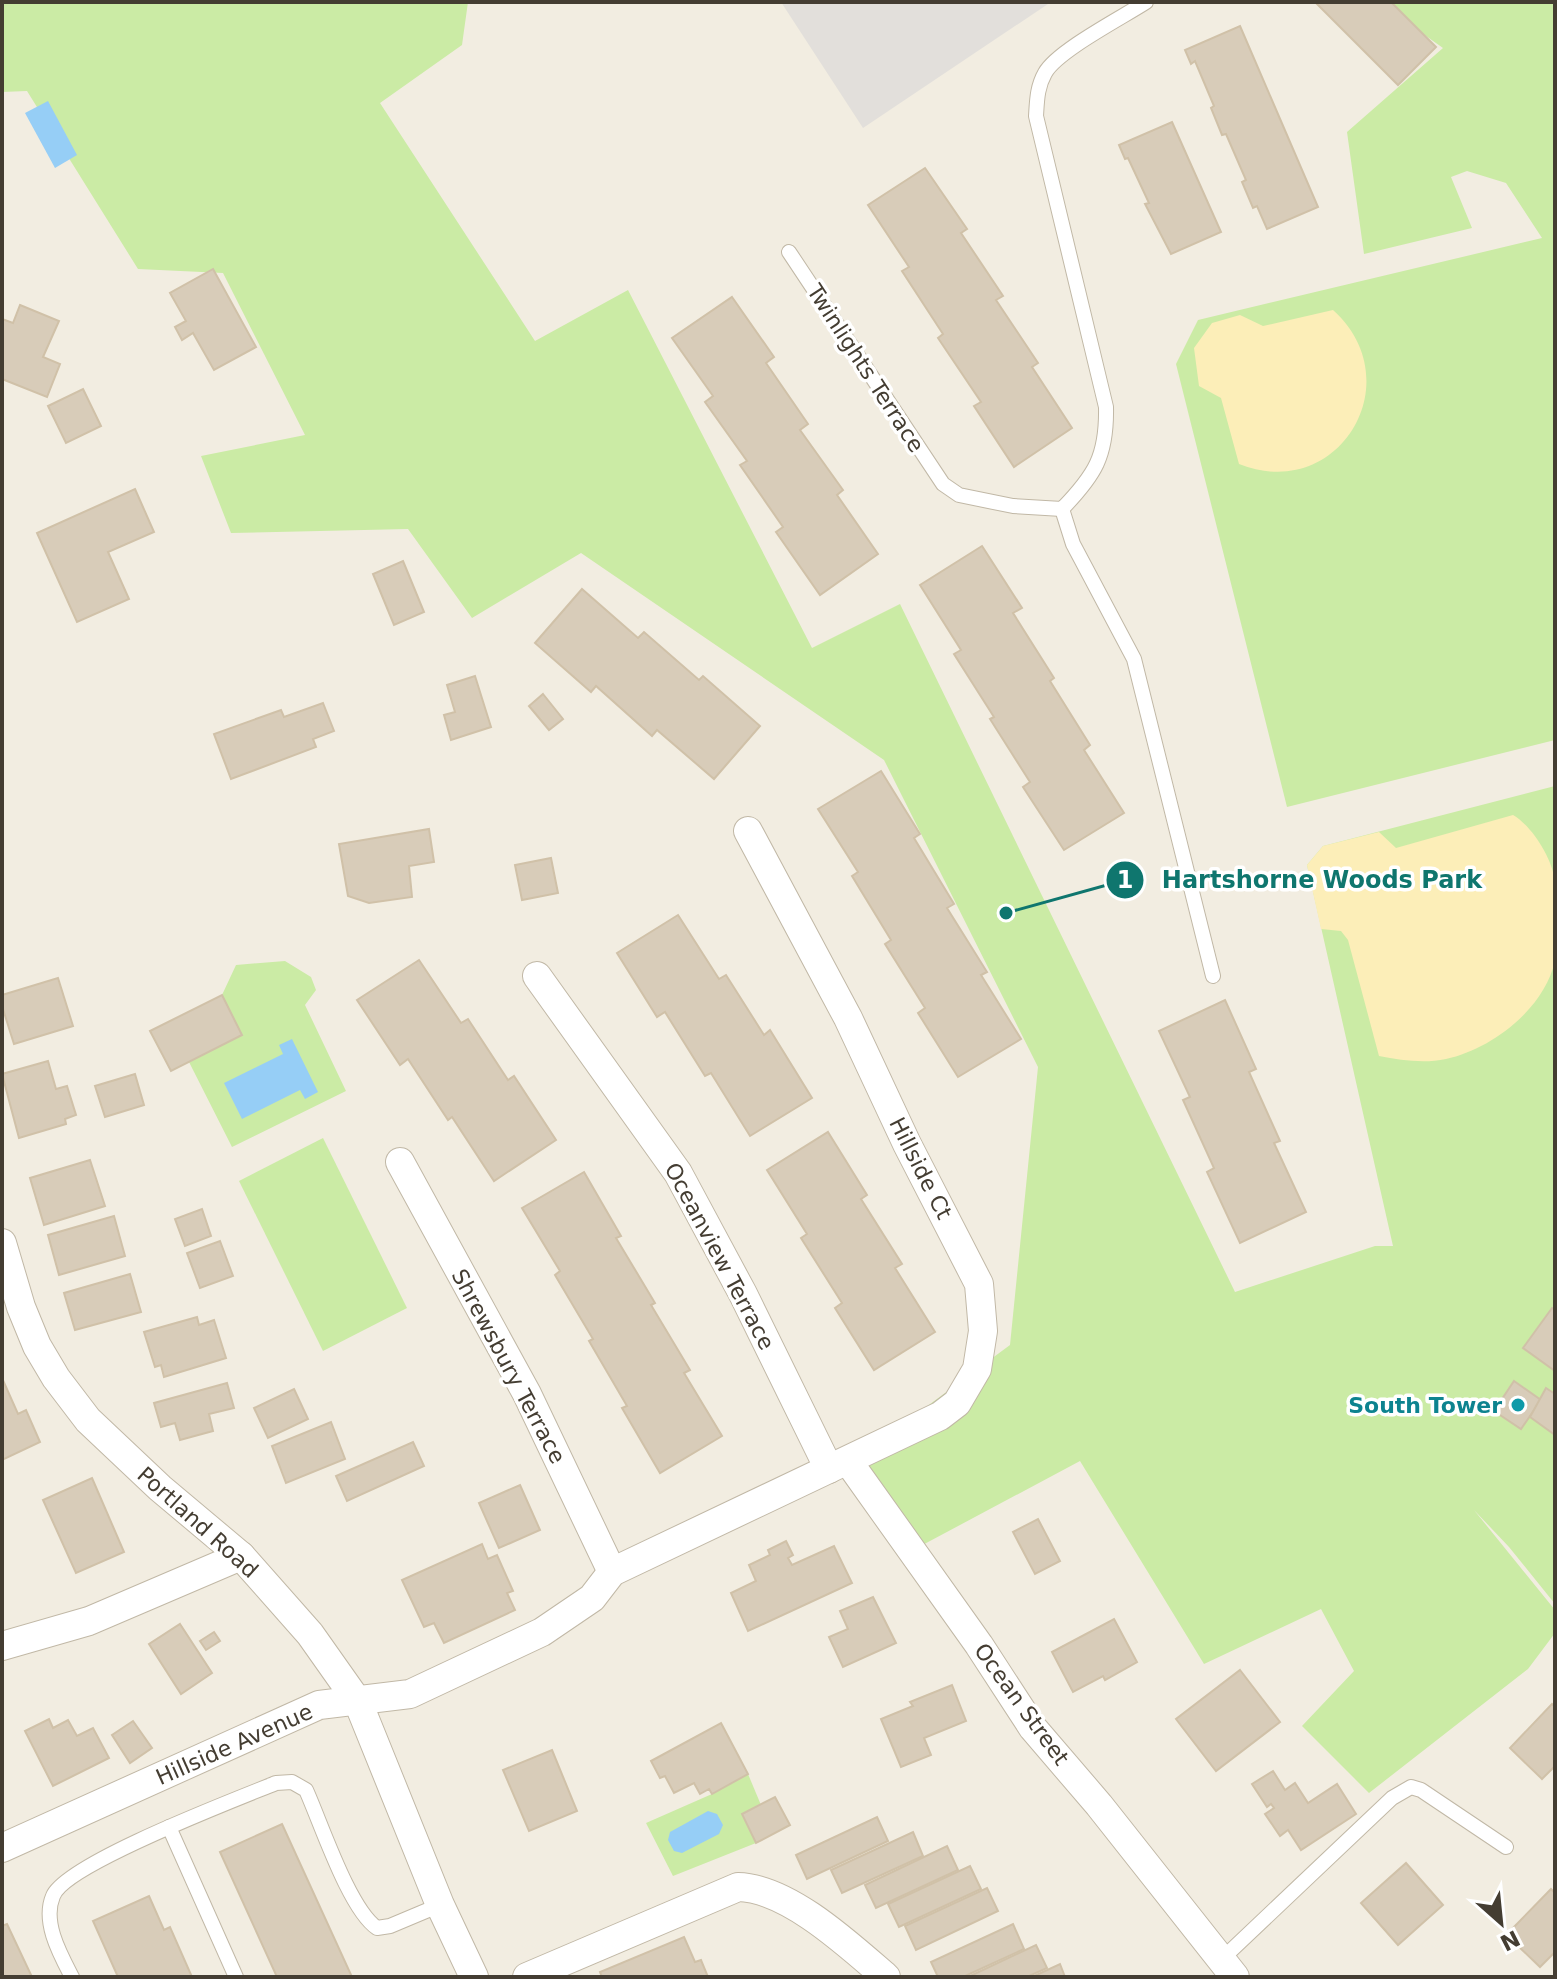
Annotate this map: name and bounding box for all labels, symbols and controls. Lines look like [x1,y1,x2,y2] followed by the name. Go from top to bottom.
[801,279,929,457] street label: Twinlights Terrace
[1105,856,1498,904] callout: Hartshorne Woods Park
[1117,866,1133,894] text: 1
[1162,866,1483,894] text: Hartshorne Woods Park
[884,1113,957,1224] street label: Hillside Ct
[660,1159,779,1354] street label: Oceanview Terrace
[447,1265,570,1468] street label: Shrewsbury Terrace
[1348,1393,1502,1418] place label: South Tower
[1509,1396,1527,1414] marker: South Tower
[132,1462,263,1583] street label: Portland Road
[969,1639,1074,1770] street label: Ocean Street
[152,1699,316,1790] street label: Hillside Avenue
[1461,1883,1541,1963] north arrow
[1496,1925,1524,1956] text: N

